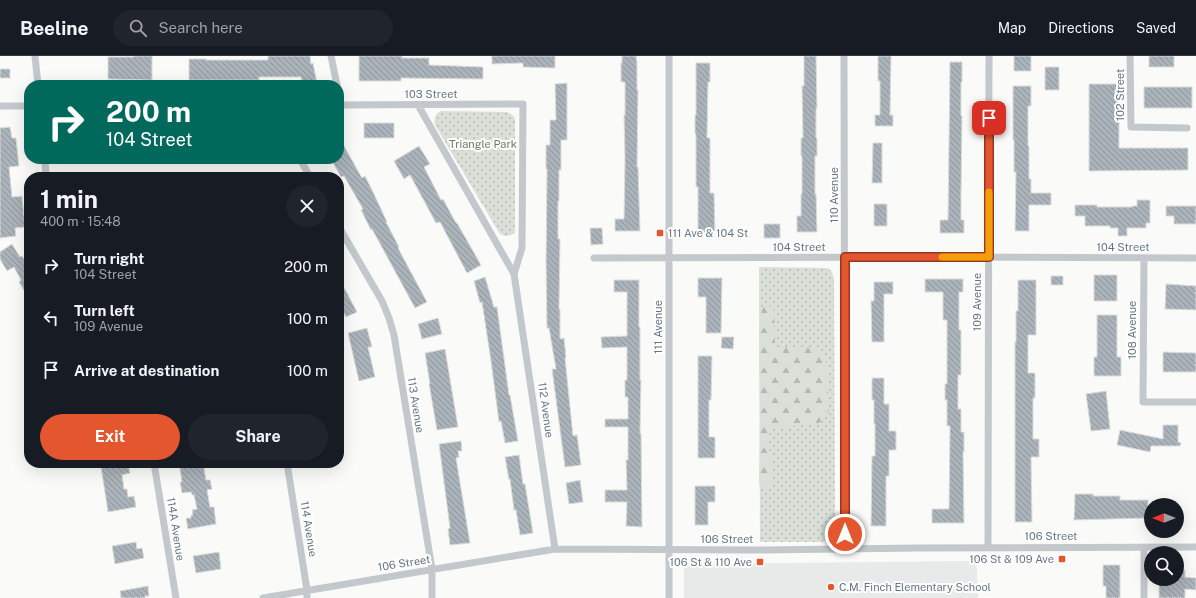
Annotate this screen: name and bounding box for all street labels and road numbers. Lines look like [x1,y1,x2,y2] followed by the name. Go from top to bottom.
[1114,69,1126,121] street label: 102 Street
[405,88,457,100] street label: 103 Street
[828,167,840,223] street label: 110 Avenue
[773,241,825,253] street label: 104 Street
[1097,241,1149,253] street label: 104 Street
[971,273,983,331] street label: 109 Avenue
[652,300,664,354] street label: 111 Avenue
[1126,301,1138,359] street label: 108 Avenue
[406,376,426,434] street label: 113 Avenue
[536,381,556,439] street label: 112 Avenue
[165,496,187,562] street label: 114A Avenue
[299,500,319,558] street label: 114 Avenue
[1025,530,1077,542] street label: 106 Street
[701,533,753,545] street label: 106 Street
[377,553,431,573] street label: 106 Street

